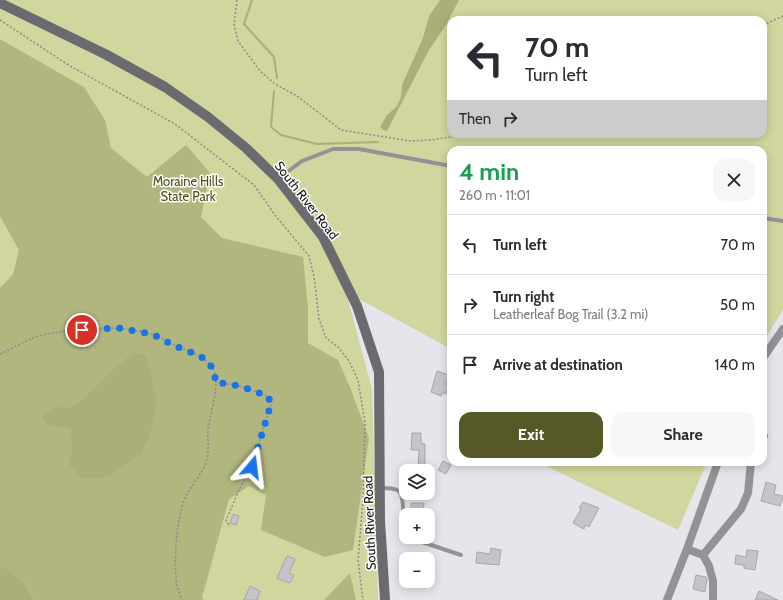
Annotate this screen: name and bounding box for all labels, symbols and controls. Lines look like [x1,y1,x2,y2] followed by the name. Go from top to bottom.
[525,30,589,64] text: 70 m
[459,32,511,84] icon: left
[525,64,588,86] text: Turn left
[499,108,521,130] icon: right
[459,110,491,128] text: Then
[459,157,519,186] text: 4 min
[272,158,342,242] street label: South River Road
[713,159,755,201] button: close
[153,173,224,204] park label: Moraine Hills State Park
[459,187,530,203] text: 260 m · 11:01
[459,234,481,256] icon: left
[493,236,547,254] text: Turn left
[721,236,755,254] text: 70 m
[493,288,554,306] text: Turn right
[459,294,481,316] icon: right
[720,296,755,314] text: 50 m
[493,306,648,322] text: Leatherleaf Bog Trail (3.2 mi)
[65,313,99,347] pin
[71,319,93,341] icon: arrive
[459,354,481,376] icon: arrive
[493,356,623,374] text: Arrive at destination
[714,356,755,374] text: 140 m
[459,412,603,458] button: Exit
[611,412,755,458] button: Share
[231,446,273,488] position arrow
[399,464,435,588] map controls
[399,464,435,500] button: layers
[359,475,379,571] street label: South River Road
[399,508,435,544] button: +
[399,552,435,588] button: −

